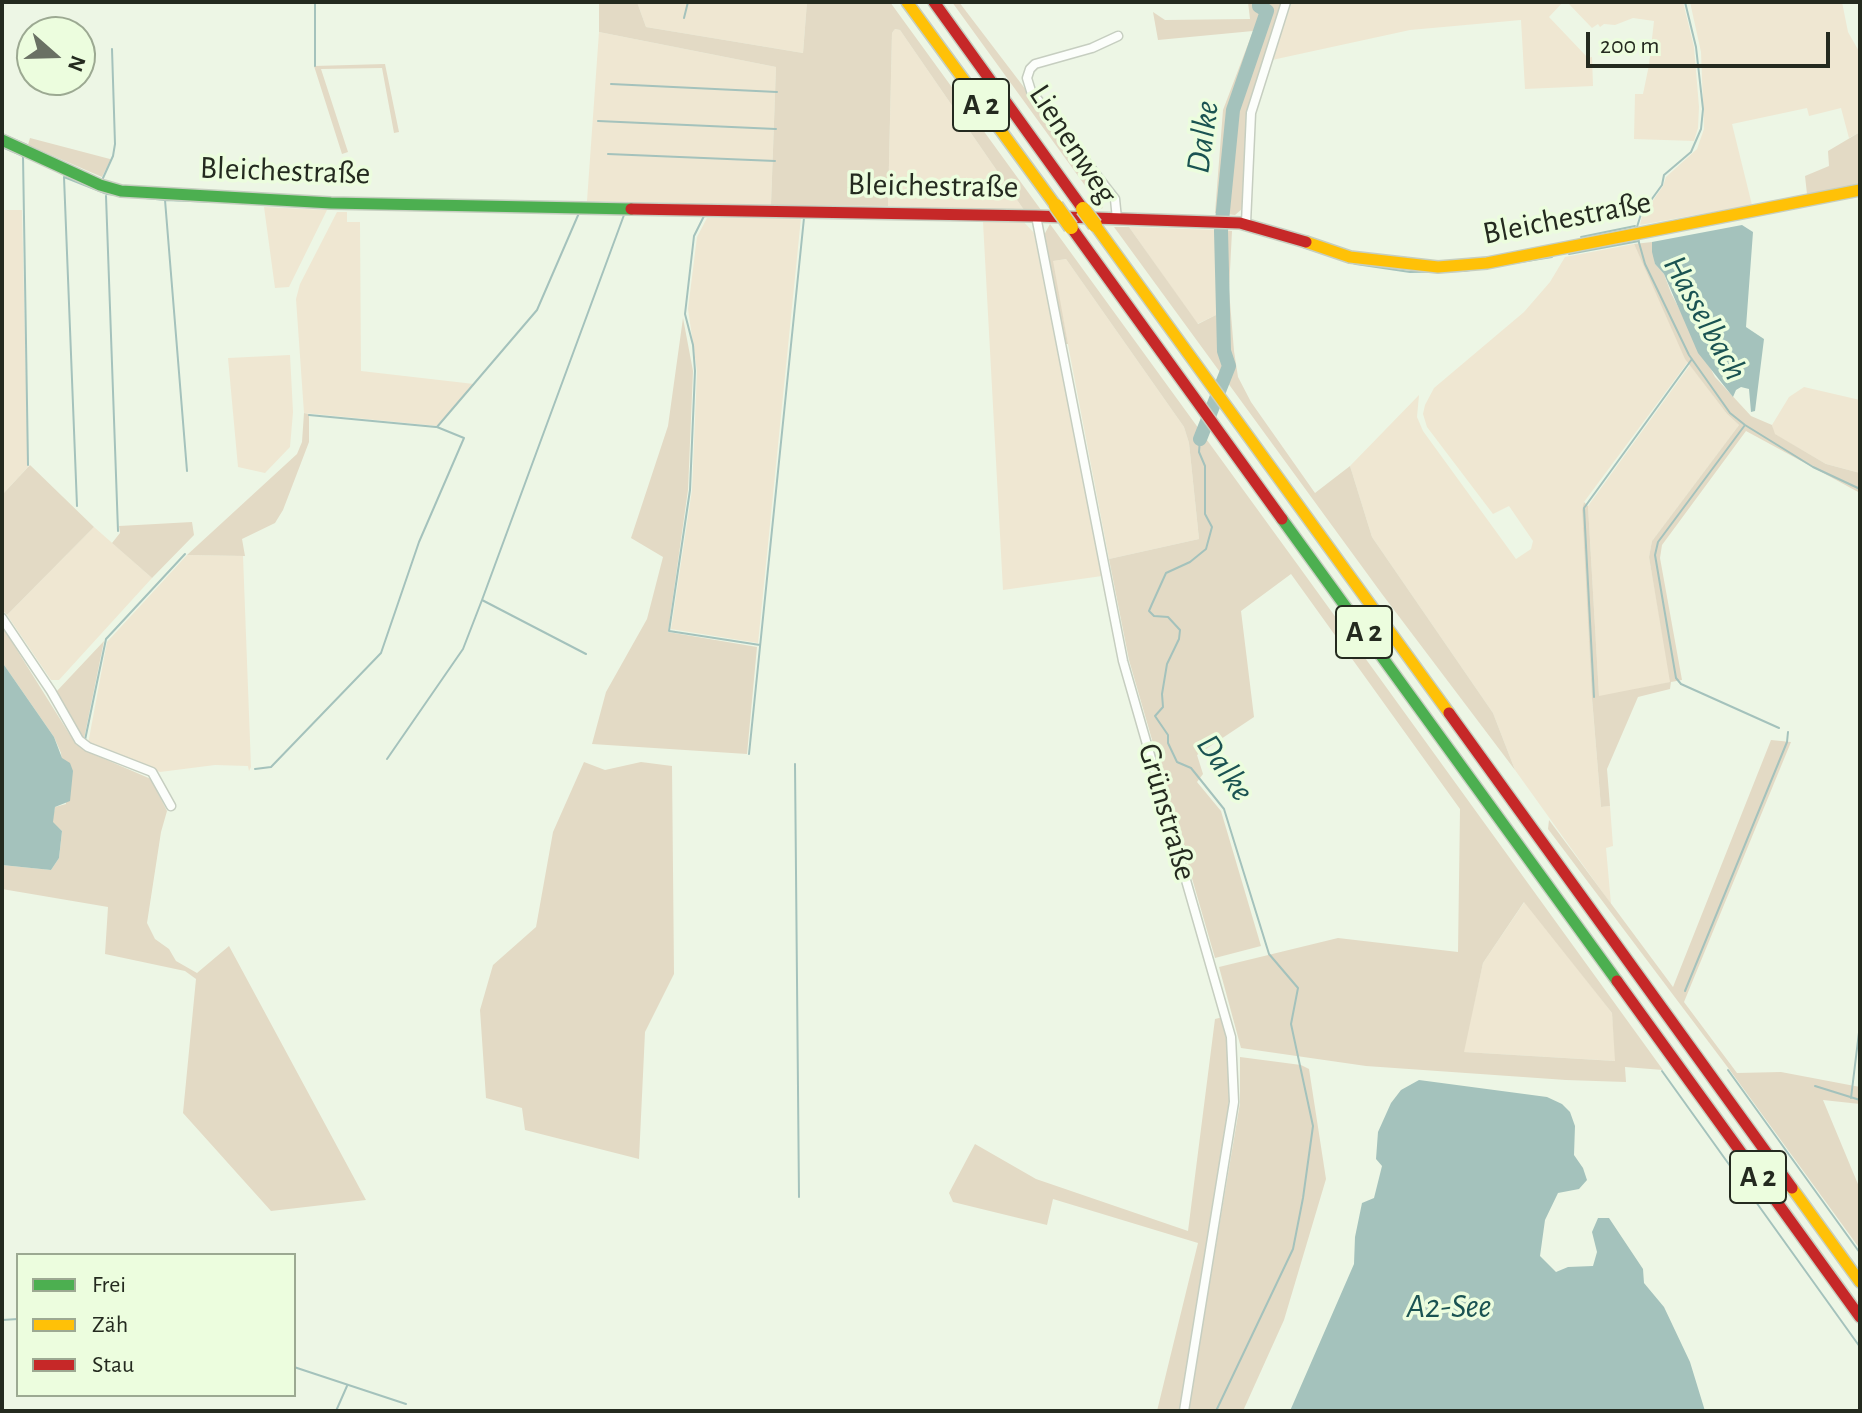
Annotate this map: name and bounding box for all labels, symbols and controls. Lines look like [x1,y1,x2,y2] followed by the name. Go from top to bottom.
[16,16,96,96] north arrow
[1590,16,1834,66] scale bar
[1600,34,1659,58] text: 200 m
[64,53,90,74] text: N
[1020,77,1126,211] street label: Lienenweg
[953,79,1009,131] road number: A 2
[1178,98,1228,176] water label: Dalke
[199,149,371,193] street label: Bleichestraße
[847,165,1019,207] street label: Bleichestraße
[1480,183,1654,253] street label: Bleichestraße
[1654,248,1756,388] water label: Hasselbach
[1336,606,1392,658] road number: A 2
[1187,727,1263,809] water label: Dalke
[1129,739,1205,885] street label: Grünstraße
[1730,1151,1786,1203] road number: A 2
[16,1253,296,1397] legend
[92,1273,126,1297] text: Frei
[1407,1287,1491,1327] water label: A2-See
[92,1313,128,1337] text: Zäh
[92,1353,134,1377] text: Stau

